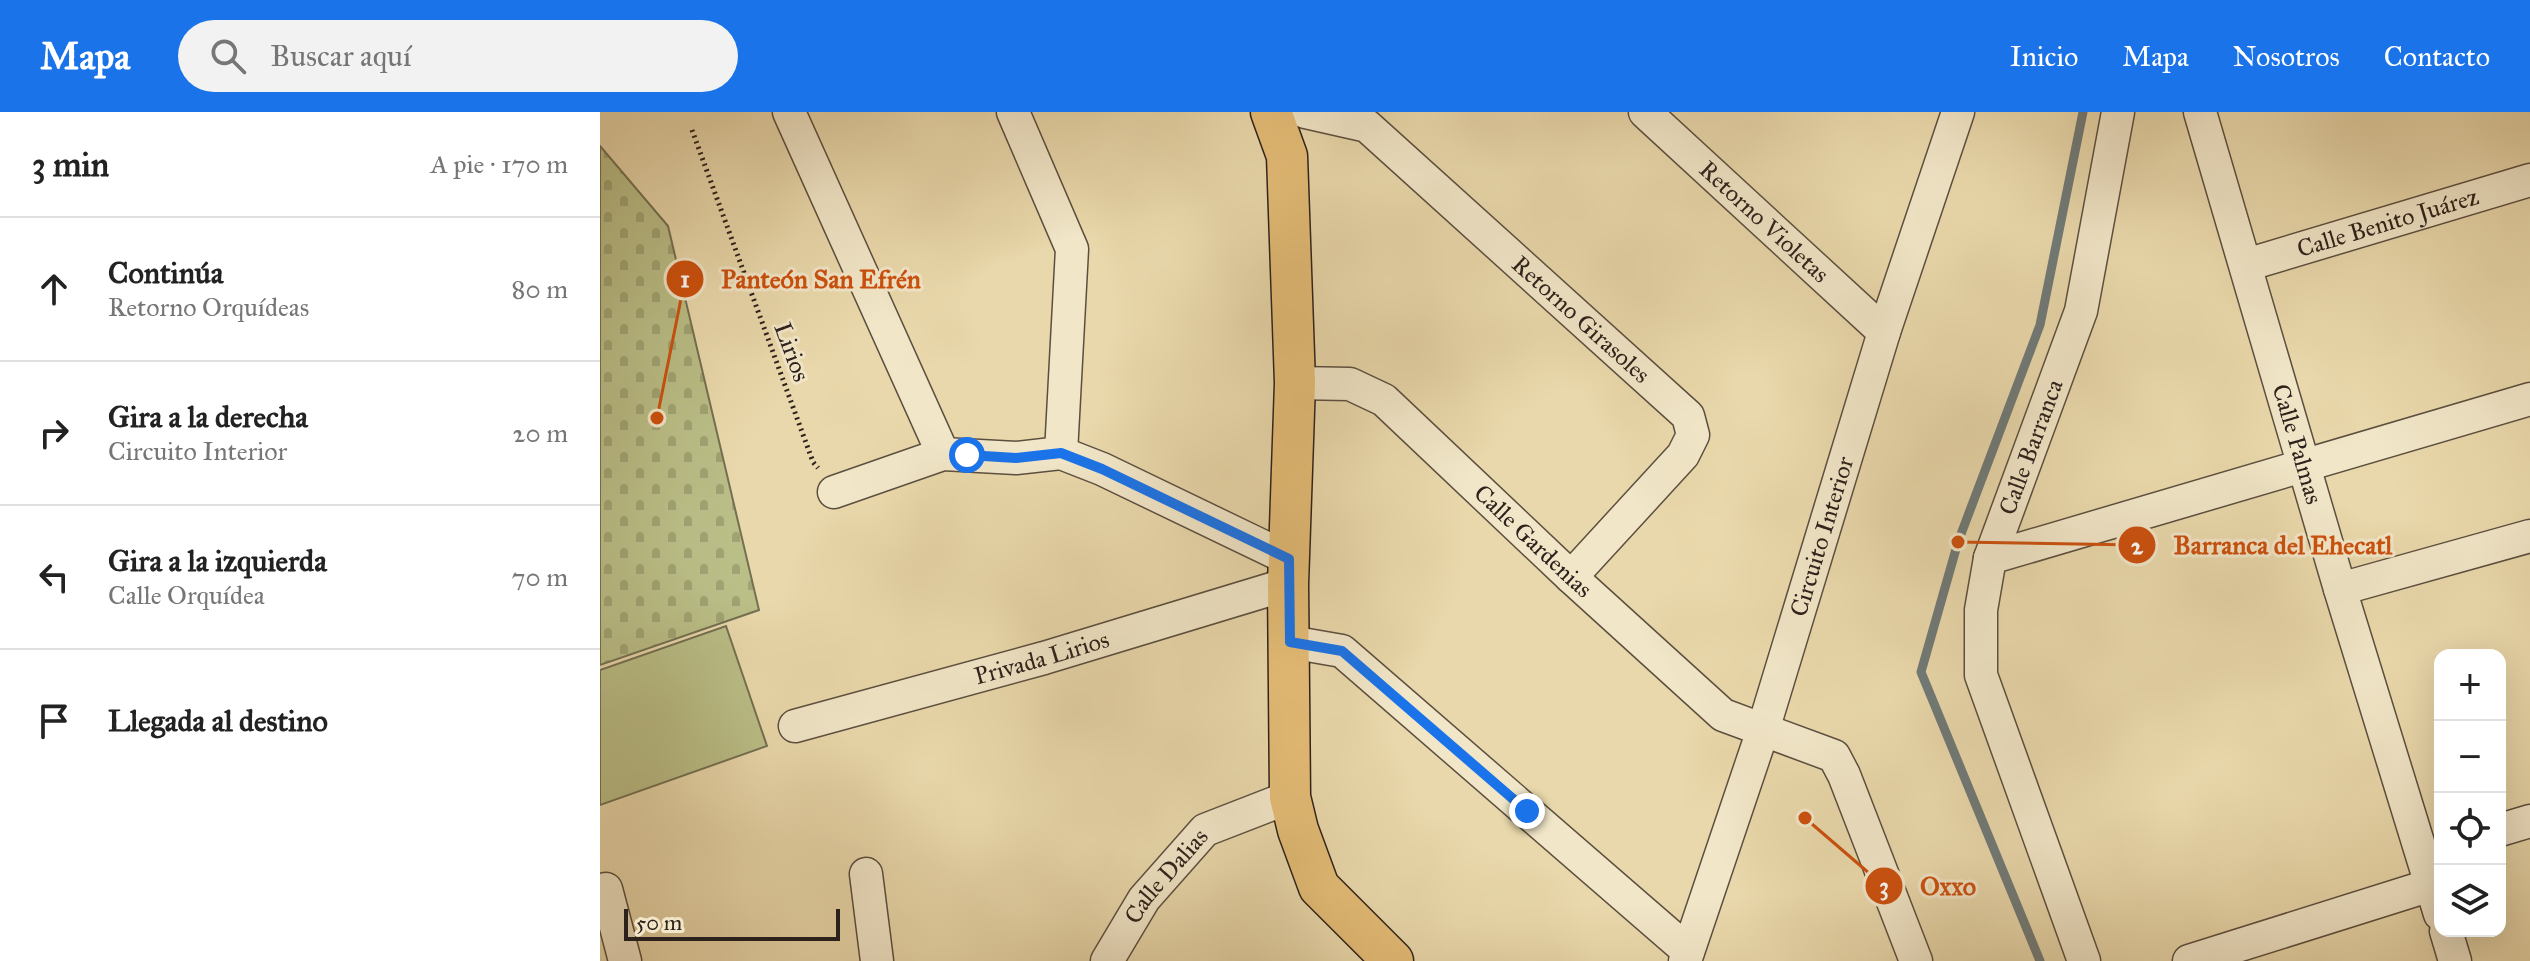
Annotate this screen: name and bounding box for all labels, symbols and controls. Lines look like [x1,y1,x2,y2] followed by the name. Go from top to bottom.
[178,20,738,92] search box
[40,33,130,79] text: Mapa
[206,34,250,78] icon: search
[270,38,411,74] text: Buscar aquí
[2010,39,2078,74] text: Inicio
[2122,39,2189,74] text: Mapa
[2233,39,2340,74] text: Nosotros
[2384,39,2490,74] text: Contacto
[32,144,109,185] text: 3 min
[430,148,568,180] text: A pie · 170 m
[1693,154,1835,289] street label: Retorno Violetas
[2293,181,2482,264] street label: Calle Benito Juárez
[1506,249,1657,390] street label: Retorno Girasoles
[665,254,937,304] callout: Panteón San Efrén
[108,255,224,291] text: Continúa
[721,263,921,295] text: Panteón San Efrén
[680,264,690,294] text: 1
[32,267,76,311] icon: ahead
[512,273,568,305] text: 80 m
[108,291,309,323] text: Retorno Orquídeas
[767,318,817,386] street label: Lirios
[1992,374,2070,519] street label: Calle Barranca
[2266,380,2329,508] street label: Calle Palmas
[108,399,308,435] text: Gira a la derecha
[32,411,76,455] icon: right
[513,417,568,449] text: 20 m
[108,435,287,467] text: Circuito Interior
[949,437,985,473] route start
[1783,453,1860,620] street label: Circuito Interior
[1468,478,1599,604] street label: Calle Gardenias
[2117,520,2408,570] callout: Barranca del Ehecatl
[2174,529,2393,561] text: Barranca del Ehecatl
[2131,531,2144,561] text: 2
[108,543,327,579] text: Gira a la izquierda
[32,555,76,599] icon: left
[512,561,568,593] text: 70 m
[108,579,265,611] text: Calle Orquídea
[971,624,1113,691] street label: Privada Lirios
[2434,649,2506,937] map controls
[2434,649,2506,721] button: +
[32,699,76,743] icon: arrive
[108,703,328,739] text: Llegada al destino
[2434,721,2506,793] button: −
[1509,793,1545,829] route end
[2434,793,2506,865] button: locate
[1118,822,1215,929] street label: Calle Dalias
[1864,861,1992,911] callout: Oxxo
[2434,865,2506,937] button: layers
[1920,870,1976,902] text: Oxxo
[1879,871,1889,901] text: 3
[624,905,840,941] scale bar
[636,909,682,936] text: 50 m

